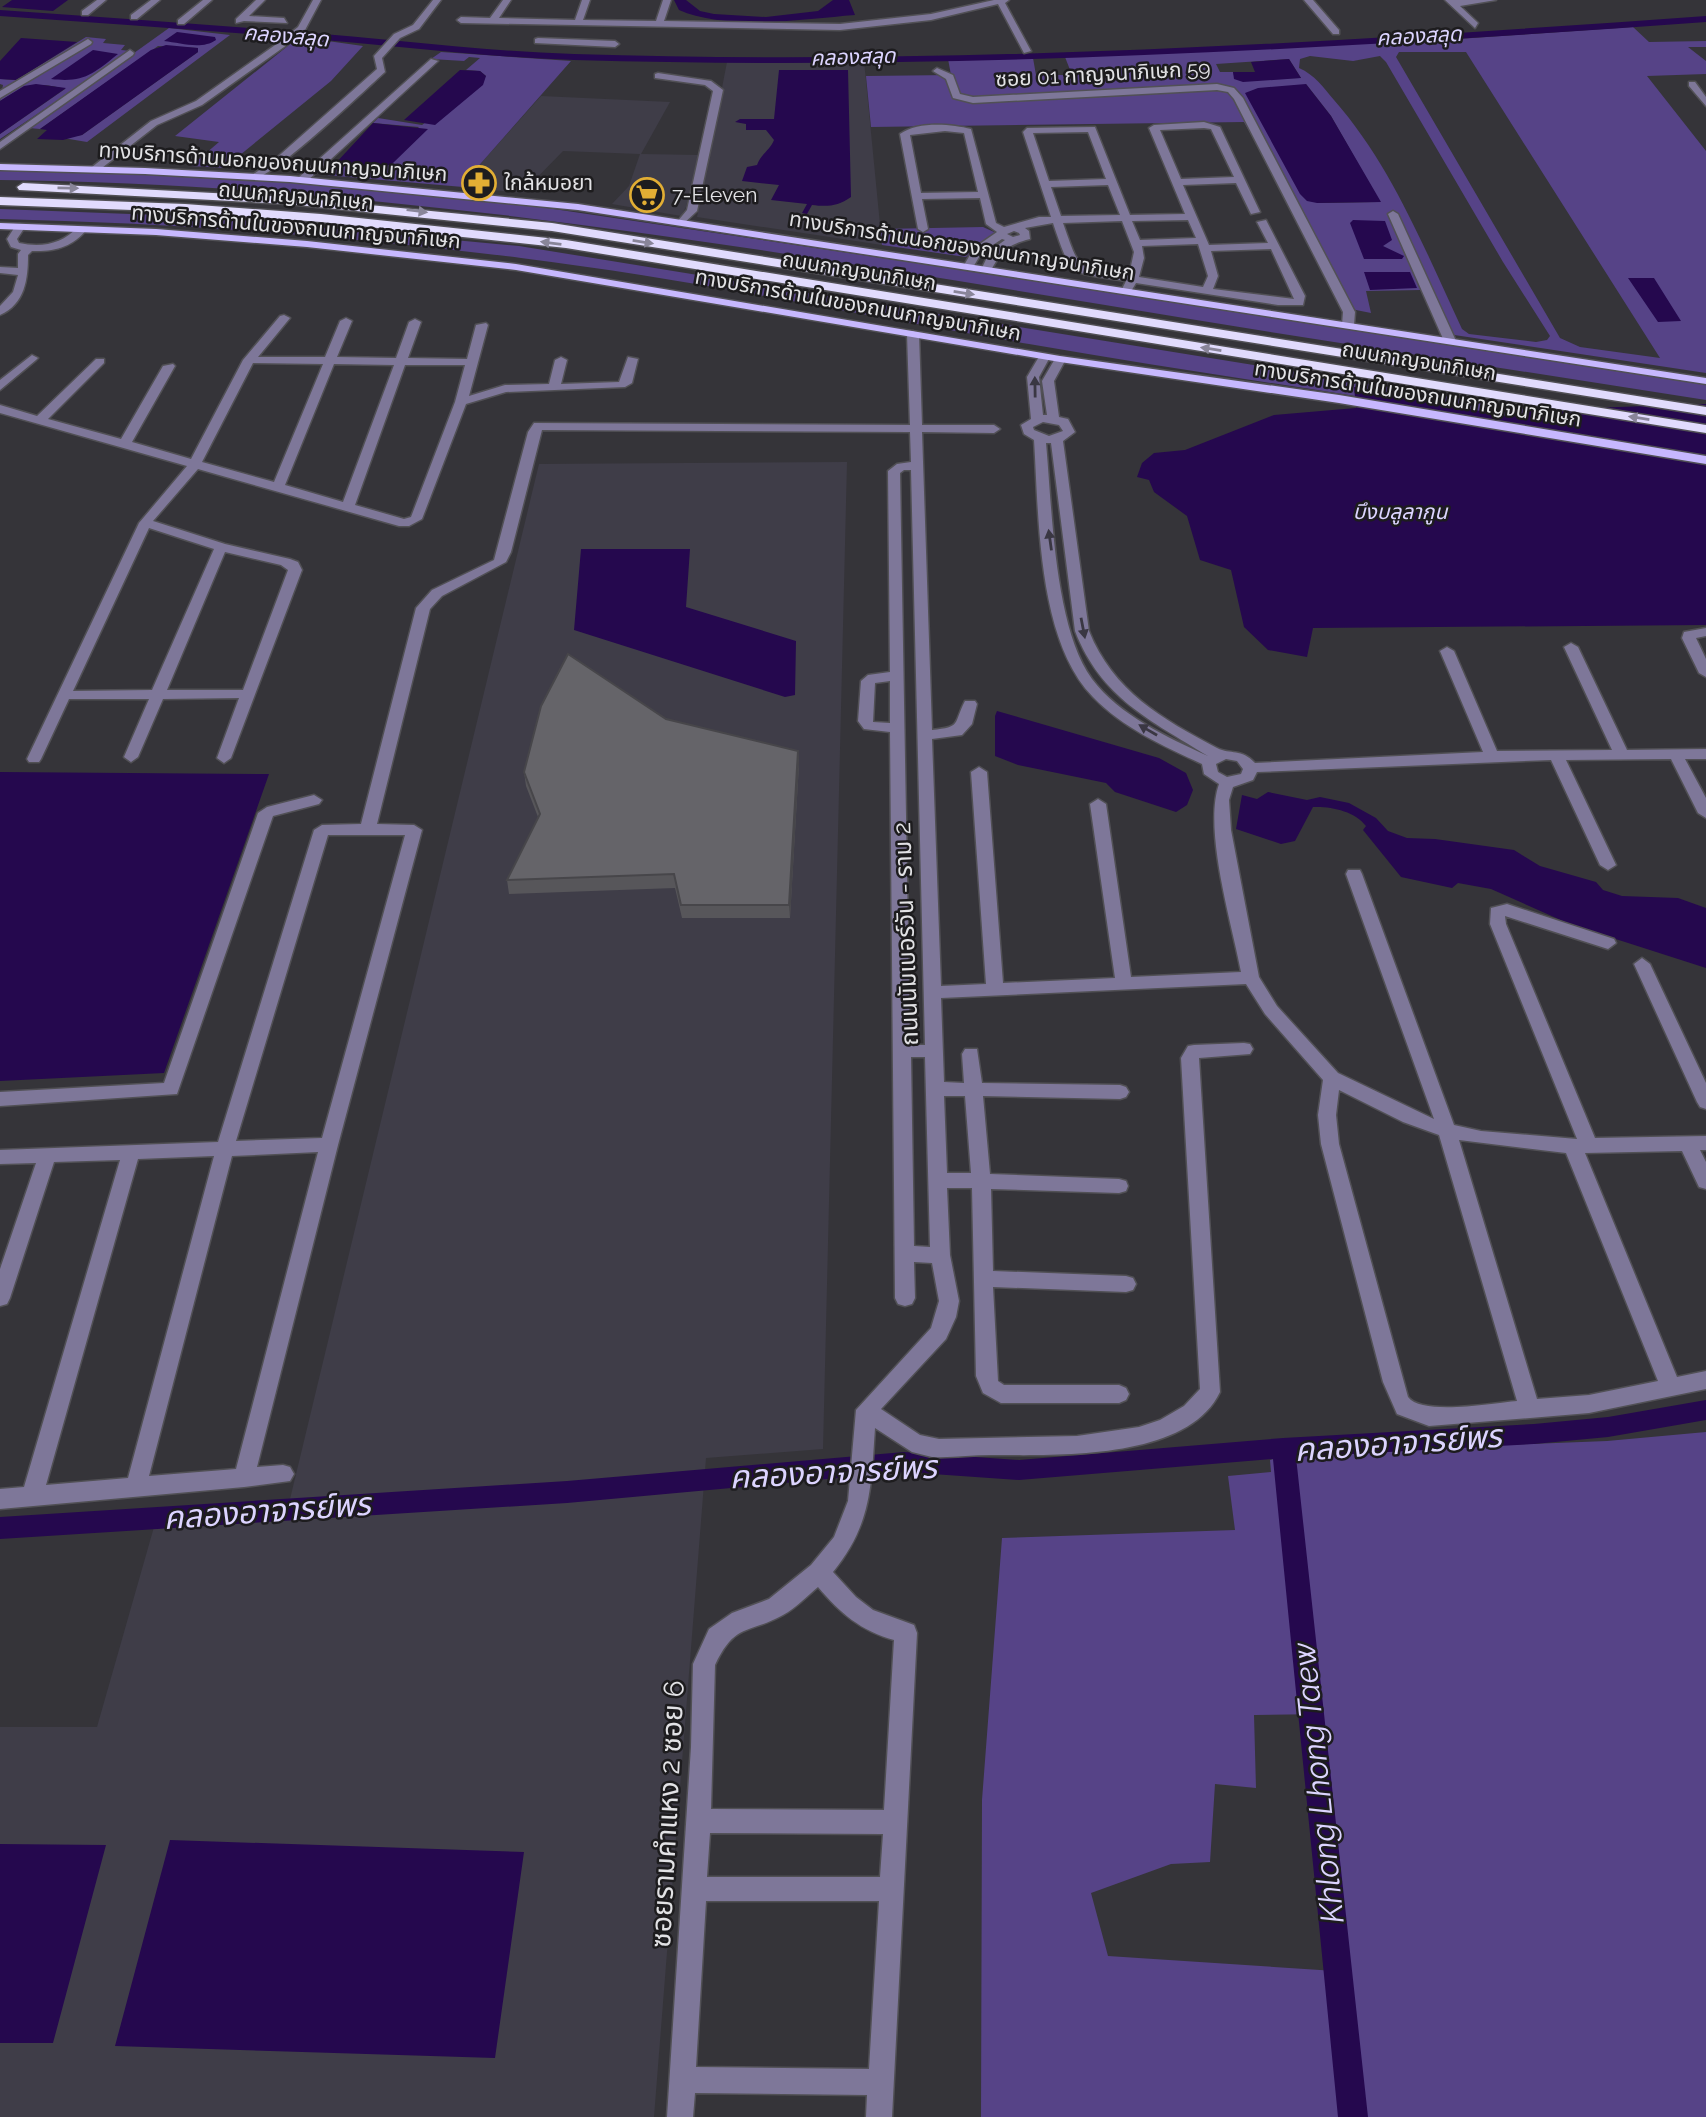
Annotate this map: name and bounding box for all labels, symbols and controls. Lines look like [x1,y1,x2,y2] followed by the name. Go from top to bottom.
[242,19,331,53] water label: คลองสลุด
[1376,21,1463,51] water label: คลองสลุด
[810,42,897,71] water label: คลองสลุด
[995,55,1211,92] street label: ซอย 01 กาญจนาภิเษก 59
[98,137,448,186] street label: ทางบริการด้านนอกของถนนกาญจนาภิเษก
[460,164,498,202] pharmacy icon: ใกล้หมอยา
[504,170,593,195] place label: ใกล้หมอยา
[217,176,375,215] street label: ถนนกาญจนาภิเษก
[628,176,666,214] supermarket icon: 7-Eleven
[57,182,79,194] one-way arrow
[672,182,757,207] place label: 7-Eleven
[130,200,462,253] street label: ทางบริการด้านในของถนนกาญจนาภิเษก
[407,206,429,217] one-way arrow
[787,206,1137,286] street label: ทางบริการด้านนอกของถนนกาญจนาภิเษก
[540,237,562,248] one-way arrow
[632,237,654,248] one-way arrow
[780,246,938,296] street label: ถนนกาญจนาภิเษก
[693,263,1023,346] street label: ทางบริการด้านในของถนนกาญจนาภิเษก
[953,288,975,299] one-way arrow
[1340,336,1498,385] street label: ถนนกาญจนาภิเษก
[1200,343,1222,354] one-way arrow
[1253,355,1583,432] street label: ทางบริการด้านในของถนนกาญจนาภิเษก
[1029,376,1040,398] one-way arrow
[1628,412,1650,423] one-way arrow
[1353,499,1448,525] water label: บึงบลูลากูน
[1044,528,1055,550] one-way arrow
[1077,617,1088,639] one-way arrow
[1139,724,1158,736] one-way arrow
[887,822,924,1046] street label: ถนนนัมเบอร์วัน - ราม 2
[1293,1417,1505,1468] water label: คลองอาจารย์พร
[728,1447,940,1495] water label: คลองอาจารย์พร
[162,1485,374,1536] water label: คลองอาจารย์พร
[1284,1640,1351,1925] water label: Khlong Lhong Taew
[644,1680,691,1949] street label: ซอยรามคำแหง 2 ซอย 6

